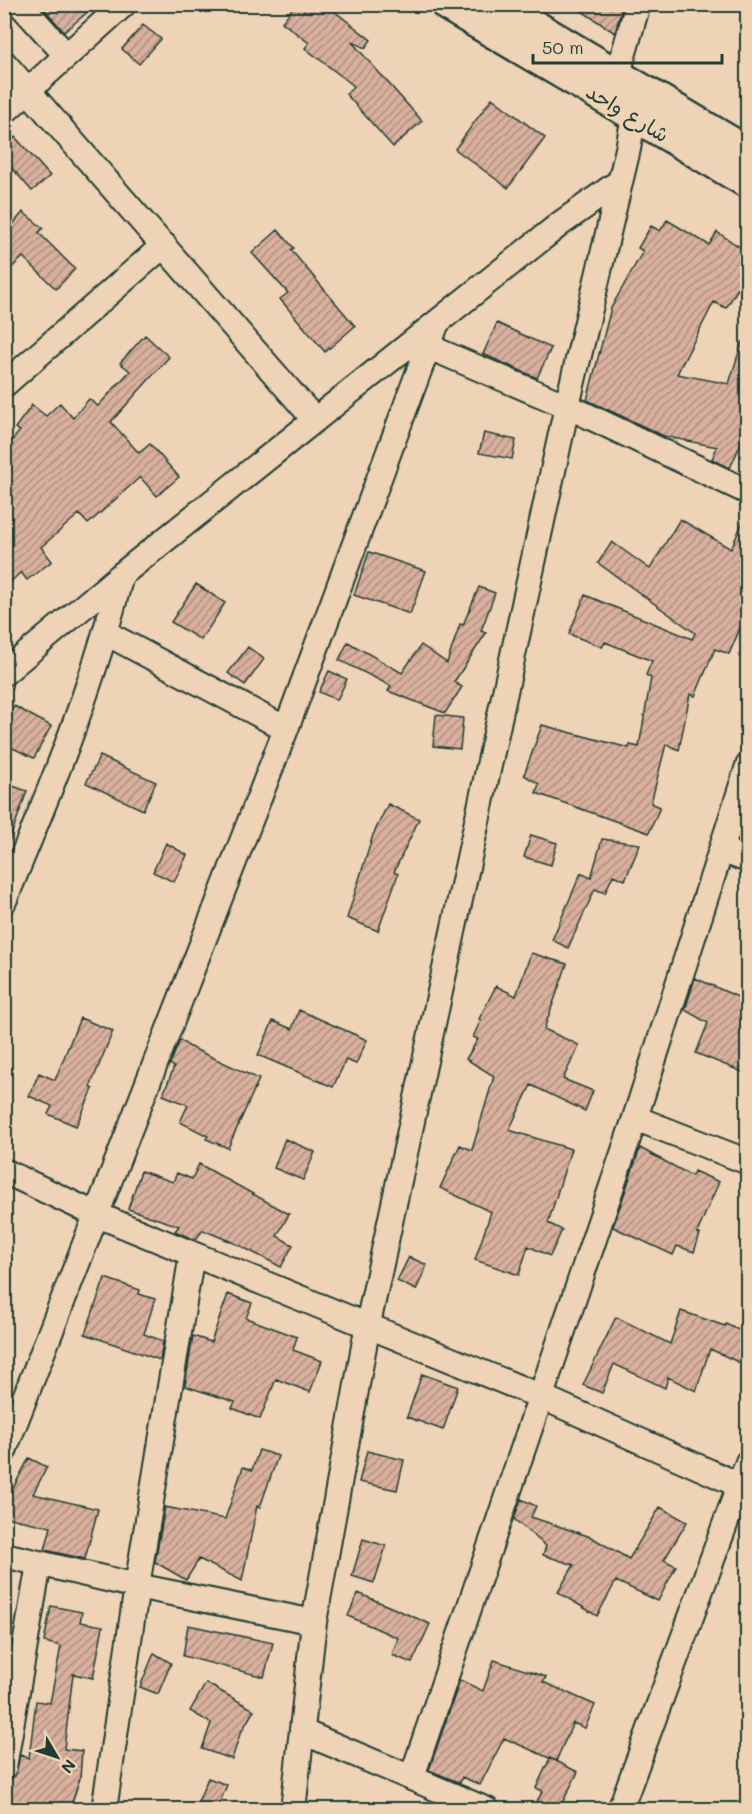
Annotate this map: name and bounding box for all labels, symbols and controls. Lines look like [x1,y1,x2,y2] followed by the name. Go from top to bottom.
[533,27,722,65] scale bar
[542,35,584,59] text: 50 m
[580,77,674,150] street label: شارع واحد
[27,1727,87,1787] north arrow
[57,1755,81,1778] text: N

